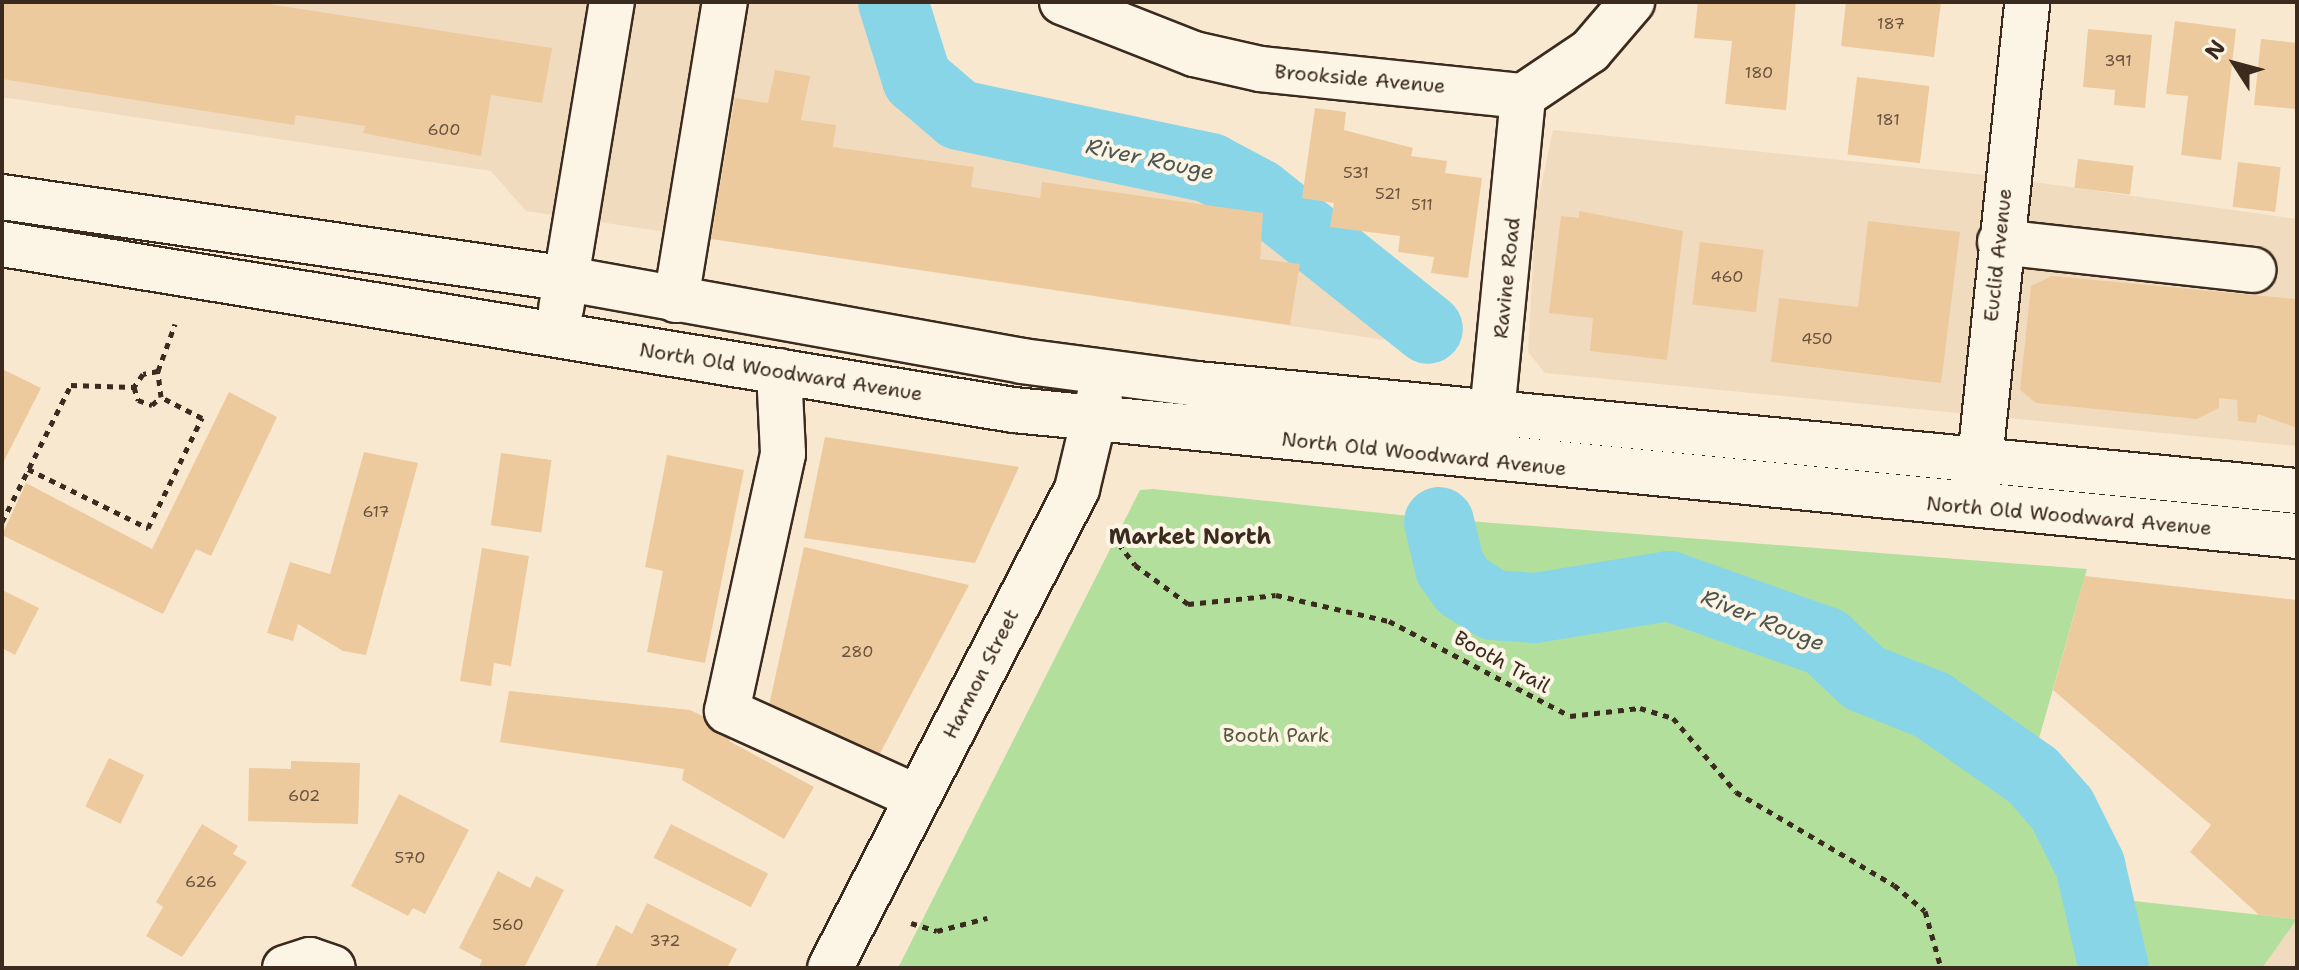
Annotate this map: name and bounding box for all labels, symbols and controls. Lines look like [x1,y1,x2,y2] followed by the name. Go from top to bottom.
[1877,14,1905,34] house number: 187
[2195,24,2275,104] north arrow
[2198,34,2232,65] text: N
[2104,51,2132,71] house number: 391
[1274,60,1446,98] street label: Brookside Avenue
[1745,63,1773,83] house number: 180
[1876,110,1900,130] house number: 181
[427,120,461,140] house number: 600
[1084,133,1216,185] water label: River Rouge
[1343,163,1369,183] house number: 531
[1375,184,1401,204] house number: 521
[1979,187,2017,323] street label: Euclid Avenue
[1411,195,1433,215] house number: 511
[1489,216,1525,340] street label: Ravine Road
[1711,267,1743,287] house number: 460
[1801,329,1833,349] house number: 450
[638,338,924,406] street label: North Old Woodward Avenue
[1280,427,1568,481] street label: North Old Woodward Avenue
[1925,492,2213,540] street label: North Old Woodward Avenue
[362,502,390,522] house number: 617
[1109,524,1271,550] district label: Market North
[1698,583,1828,657] water label: River Rouge
[938,605,1024,743] street label: Harmon Street
[1450,626,1554,698] street label: Booth Trail
[841,642,873,662] house number: 280
[1223,723,1329,747] park label: Booth Park
[288,786,320,806] house number: 602
[394,848,426,868] house number: 570
[185,872,217,892] house number: 626
[492,915,524,935] house number: 560
[650,931,680,951] house number: 372

